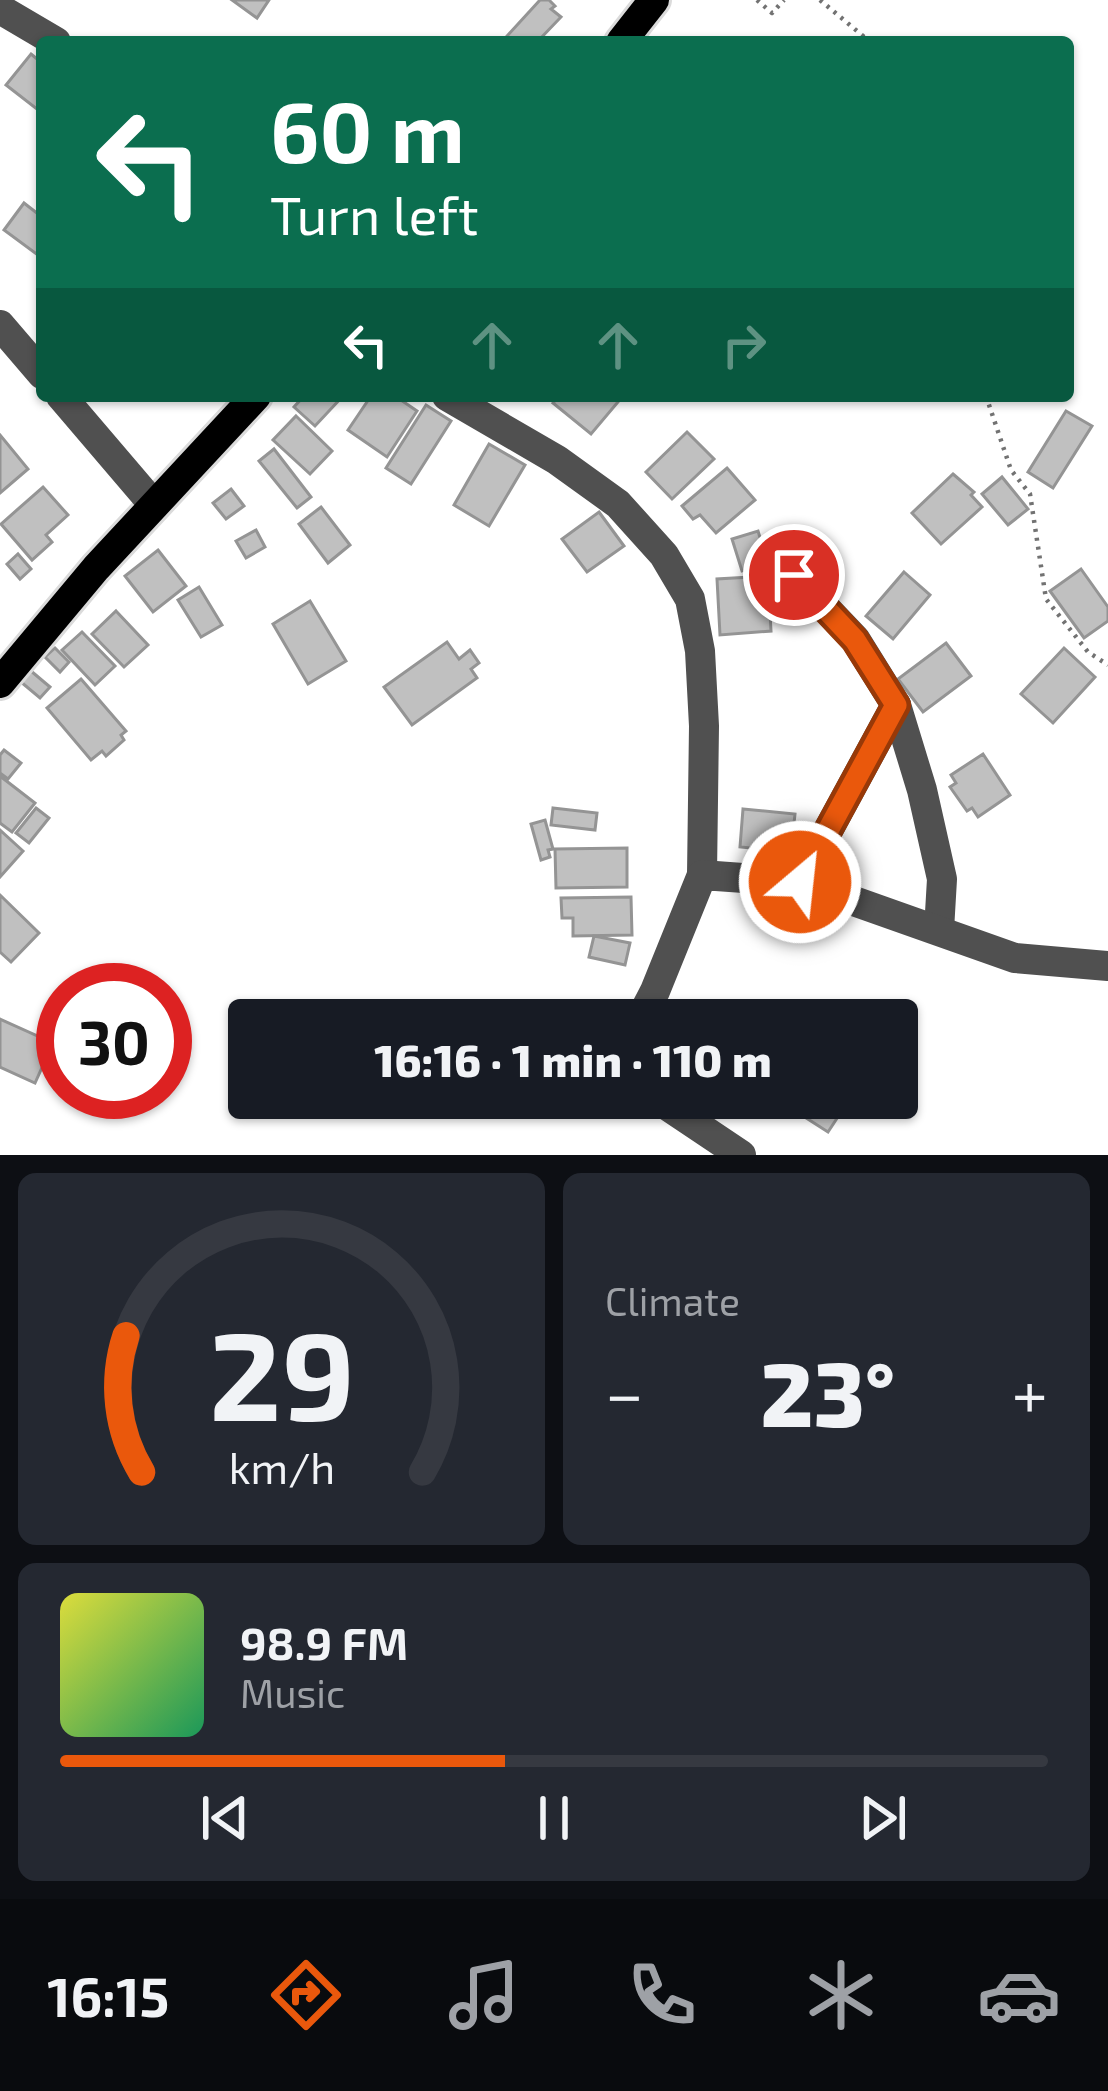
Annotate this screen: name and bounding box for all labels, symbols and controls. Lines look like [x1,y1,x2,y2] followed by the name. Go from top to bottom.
[270,79,465,180] text: 60 m
[72,84,228,240] icon: left
[270,181,479,246] text: Turn left
[333,312,399,378] icon: left
[459,312,525,378] icon: ahead
[585,312,651,378] icon: ahead
[711,312,777,378] icon: right
[743,524,845,626] pin
[761,542,827,608] icon: arrive
[737,819,863,945] position arrow
[36,963,192,1119] speed limit sign: 30
[374,1032,772,1086] text: 16:16 · 1 min · 110 m
[605,1277,740,1324] text: Climate
[208,1296,355,1446] text: 29
[760,1337,895,1445] text: 23°
[605,1352,644,1431] text: −
[1012,1352,1048,1431] text: +
[228,1441,335,1493] text: km/h
[240,1615,408,1669] text: 98.9 FM
[240,1669,345,1716] text: Music
[192,1785,258,1851] icon: previous
[521,1785,587,1851] icon: pause
[850,1785,916,1851] icon: next
[264,1953,348,2037] icon: directions
[442,1953,526,2037] icon: music
[620,1953,704,2037] icon: phone
[799,1953,883,2037] icon: climate
[977,1953,1061,2037] icon: car
[47,1963,169,2028] text: 16:15

